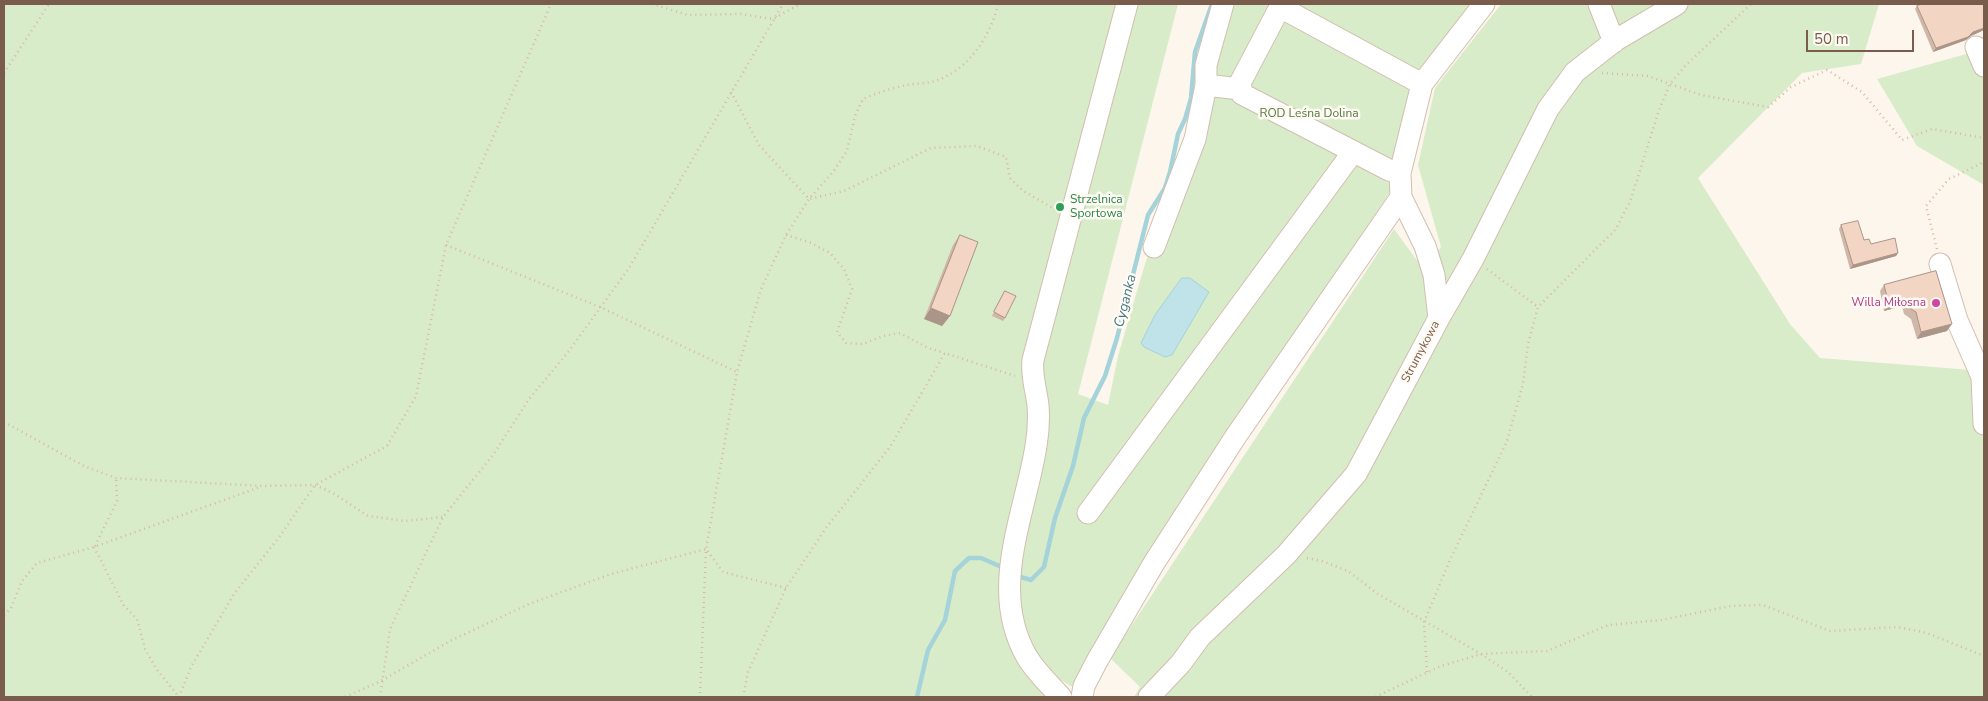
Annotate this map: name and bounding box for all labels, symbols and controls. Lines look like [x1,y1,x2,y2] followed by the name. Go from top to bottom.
[1808,20,1916,52] scale bar
[1814,29,1849,49] text: 50 m
[1259,107,1359,121] park label: ROD Leśna Dolina
[1070,193,1123,221] place label: Strzelnica Sportowa
[1054,201,1066,213] marker: Strzelnica Sportowa
[1111,273,1141,329] water label: Cyganka
[1851,296,1926,310] place label: Willa Miłosna
[1930,297,1942,309] marker: Willa Miłosna
[1399,319,1443,385] street label: Strumykowa

